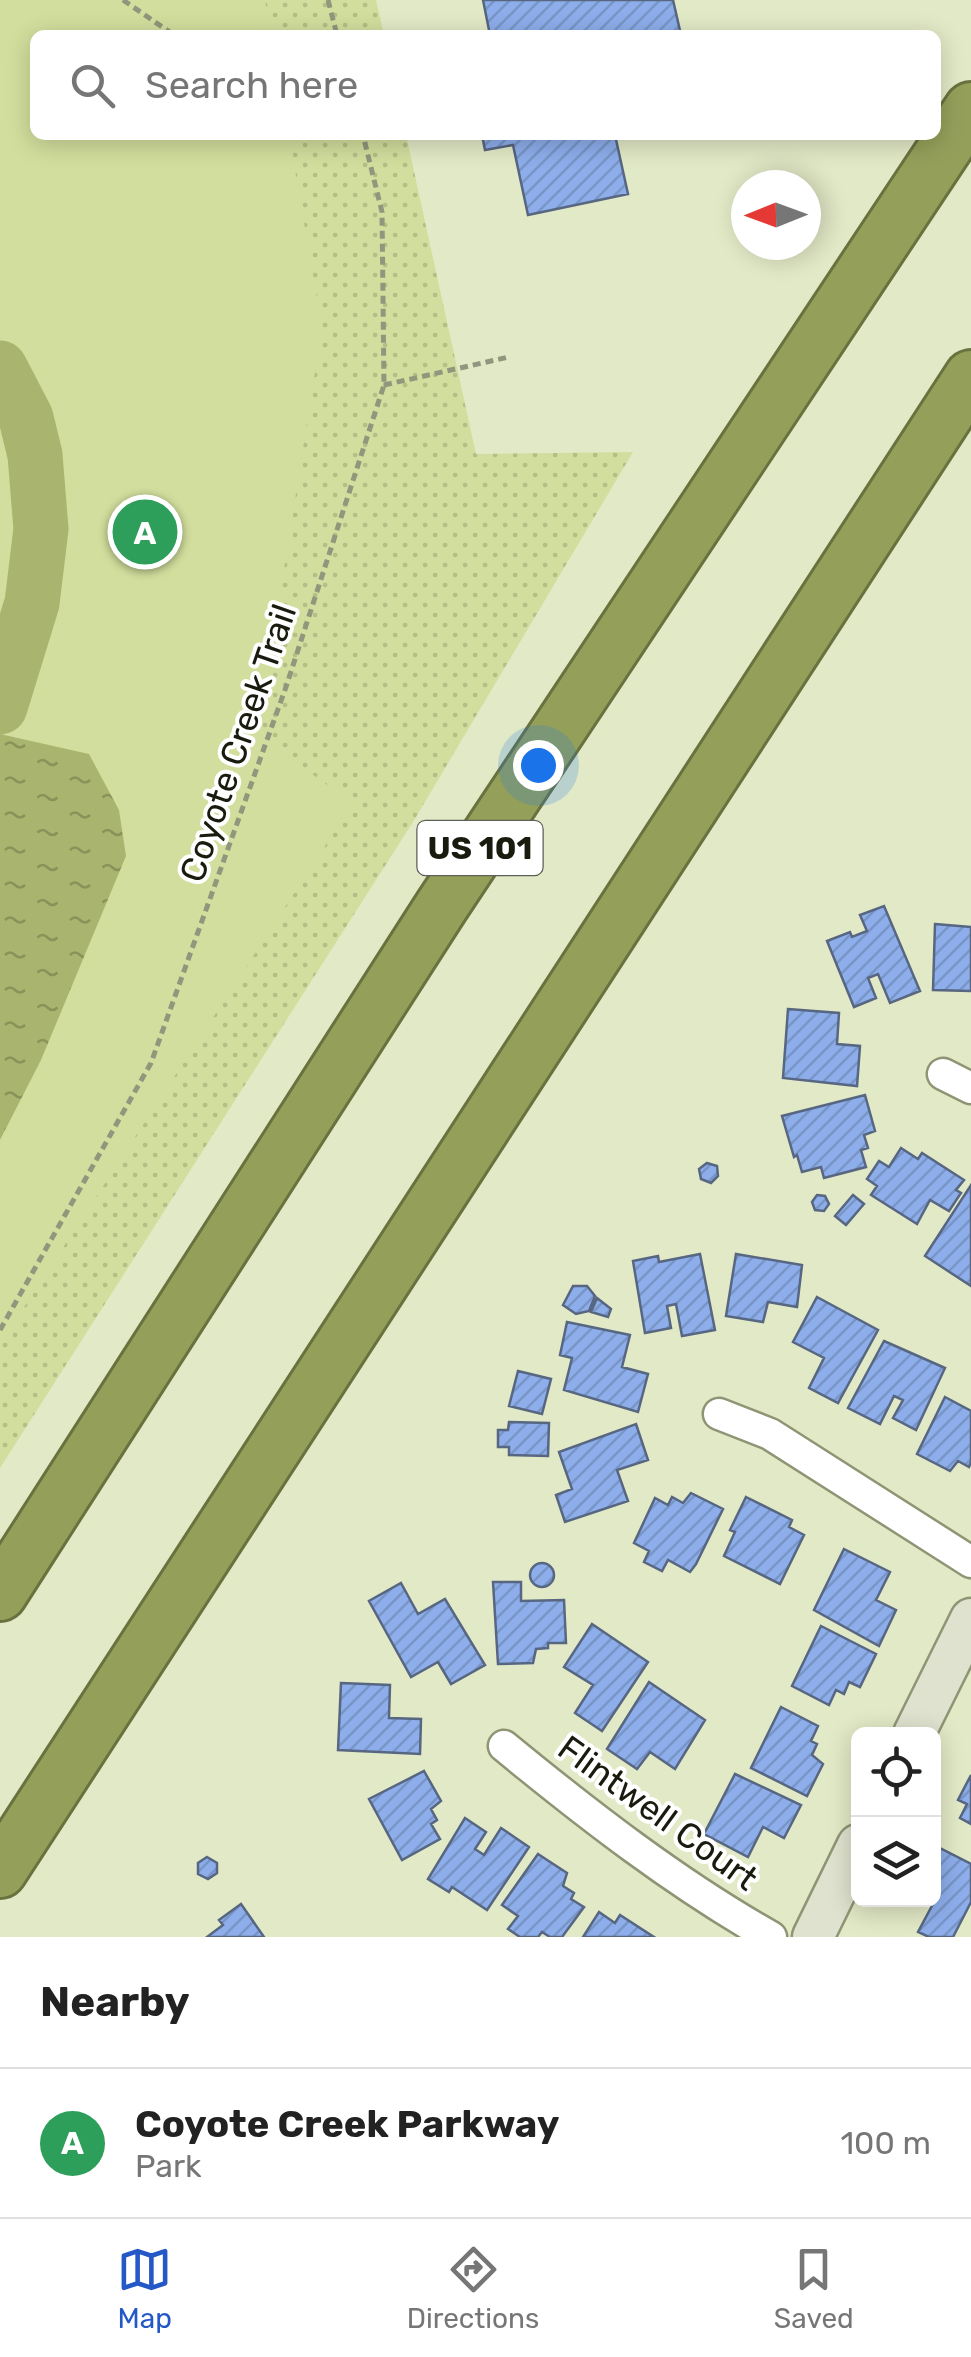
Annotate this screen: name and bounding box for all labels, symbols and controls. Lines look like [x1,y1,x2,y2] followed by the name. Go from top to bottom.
[30,30,941,140] search box
[65,58,120,113] icon: search
[145,62,358,108] text: Search here
[731,170,821,260] north arrow
[112,494,178,570] pin: A
[171,599,305,887] street label: Coyote Creek Trail
[513,740,564,791] your location
[418,821,542,875] road number: US 101
[550,1727,766,1899] street label: Flintwell Court
[851,1727,941,1907] map controls
[851,1727,941,1817] button: locate
[851,1817,941,1907] button: layers
[40,1977,190,2027] text: Nearby
[135,2101,559,2147] text: Coyote Creek Parkway
[61,2124,84,2162] text: A
[840,2124,931,2162] text: 100 m
[135,2147,202,2185] text: Park
[117,2242,172,2335] tab: Map
[407,2242,539,2335] tab: Directions
[774,2242,854,2335] tab: Saved

